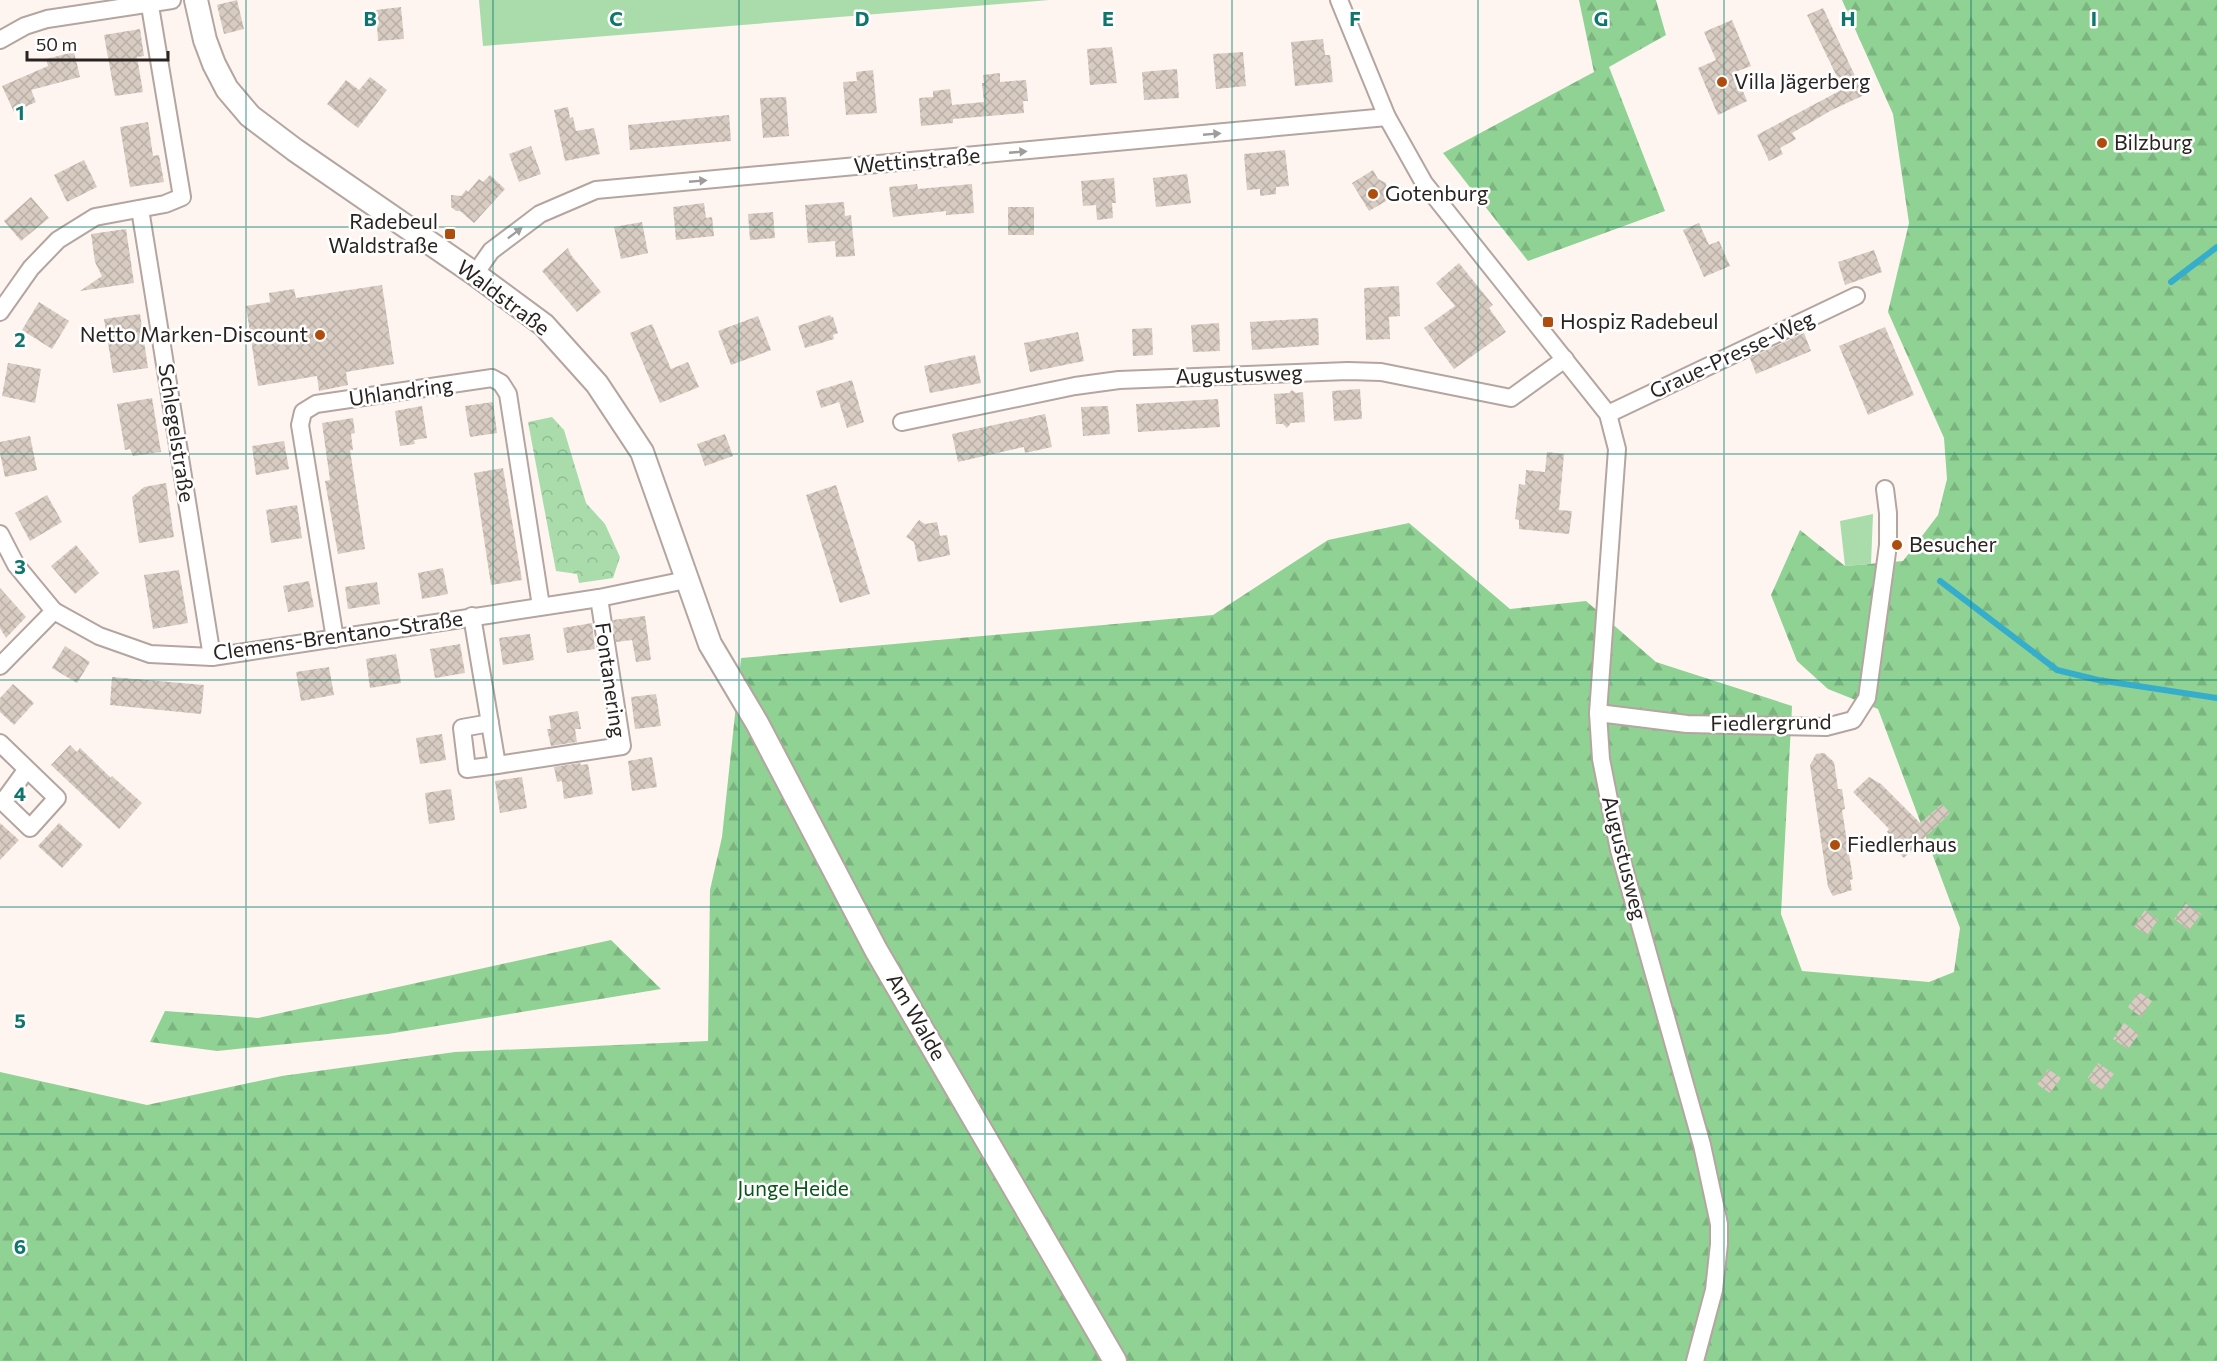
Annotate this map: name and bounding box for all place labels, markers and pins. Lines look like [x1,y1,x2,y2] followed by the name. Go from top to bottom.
[1734,68,1870,93] place label: Villa Jägerberg
[1715,75,1729,89] marker: Villa Jägerberg
[2114,129,2193,154] place label: Bilzburg
[2095,136,2109,150] marker: Bilzburg
[1385,180,1488,205] place label: Gotenburg
[1366,187,1380,201] marker: Gotenburg
[328,208,438,257] place label: Radebeul Waldstraße
[443,227,457,241] marker: Radebeul Waldstraße
[1560,308,1719,333] place label: Hospiz Radebeul
[1541,315,1555,329] marker: Hospiz Radebeul
[80,321,308,346] place label: Netto Marken-Discount
[313,328,327,342] marker: Netto Marken-Discount
[1909,531,1997,556] place label: Besucher
[1890,538,1904,552] marker: Besucher
[1847,831,1957,856] place label: Fiedlerhaus
[1828,838,1842,852] marker: Fiedlerhaus

